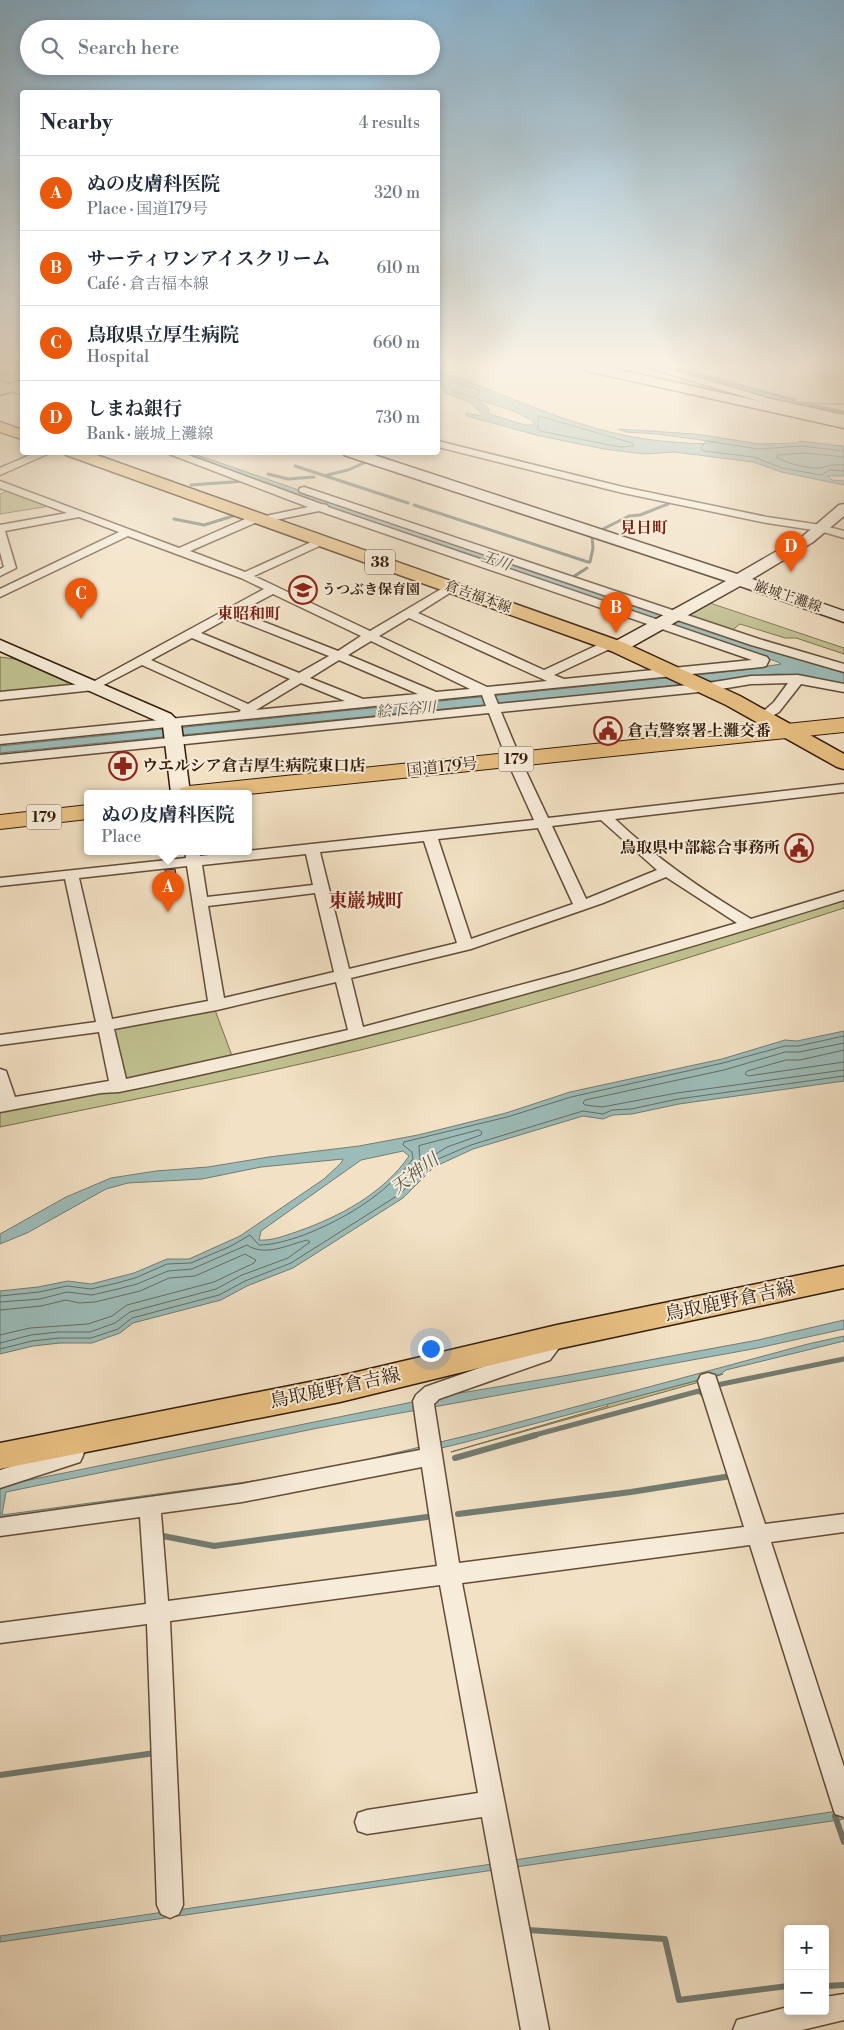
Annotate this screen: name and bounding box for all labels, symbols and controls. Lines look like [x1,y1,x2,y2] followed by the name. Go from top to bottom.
[20,20,440,75] search box
[38,34,66,62] icon: search
[78,36,179,60] text: Search here
[40,110,113,136] text: Nearby
[359,113,420,133] text: 4 results
[87,172,220,196] text: ぬの皮膚科医院
[50,183,62,203] text: A
[374,183,420,203] text: 320 m
[87,199,208,219] text: Place · 国道179号
[87,247,331,271] text: サーティワンアイスクリーム
[50,258,62,278] text: B
[376,258,420,278] text: 610 m
[87,274,209,294] text: Café · 倉吉福本線
[87,323,239,347] text: 鳥取県立厚生病院
[50,333,62,353] text: C
[373,333,420,353] text: 660 m
[87,347,149,367] text: Hospital
[87,397,182,421] text: しまね銀行
[50,408,62,428] text: D
[375,408,420,428] text: 730 m
[87,424,213,444] text: Bank · 巌城上灘線
[620,518,668,538] district label: 見日町
[775,531,807,572] pin: D
[479,547,515,576] water label: 玉川
[365,550,395,574] road number: 38
[288,575,318,605] school or university icon: うつぶき保育園
[442,577,514,617] street label: 倉吉福本線
[752,577,824,617] street label: 巌城上灘線
[65,578,97,619] pin: C
[322,581,420,599] place label: うつぶき保育園
[600,592,632,633] pin: B
[217,604,281,624] district label: 東昭和町
[375,698,439,722] water label: 絵下谷川
[593,716,623,746] public building icon: 倉吉警察署上灘交番
[627,721,771,741] place label: 倉吉警察署上灘交番
[498,746,534,772] road number: 179
[108,751,138,781] pharmacy icon: ウエルシア倉吉厚生病院東口店
[405,753,479,781] street label: 国道179号
[142,756,366,776] place label: ウエルシア倉吉厚生病院東口店
[84,790,252,855] popup
[101,803,235,827] text: ぬの皮膚科医院
[27,804,62,830] road number: 179
[101,827,141,847] text: Place
[784,833,814,863] public building icon: 鳥取県中部総合事務所
[620,838,780,858] place label: 鳥取県中部総合事務所
[152,871,184,912] pin: A
[328,889,404,913] district label: 東巌城町
[387,1147,445,1199] water label: 天神川
[662,1275,798,1327] street label: 鳥取鹿野倉吉線
[418,1336,444,1362] your location
[267,1362,403,1414] street label: 鳥取鹿野倉吉線
[784,1925,829,2015] map controls
[784,1925,829,1970] button: +
[784,1970,829,2015] button: −

